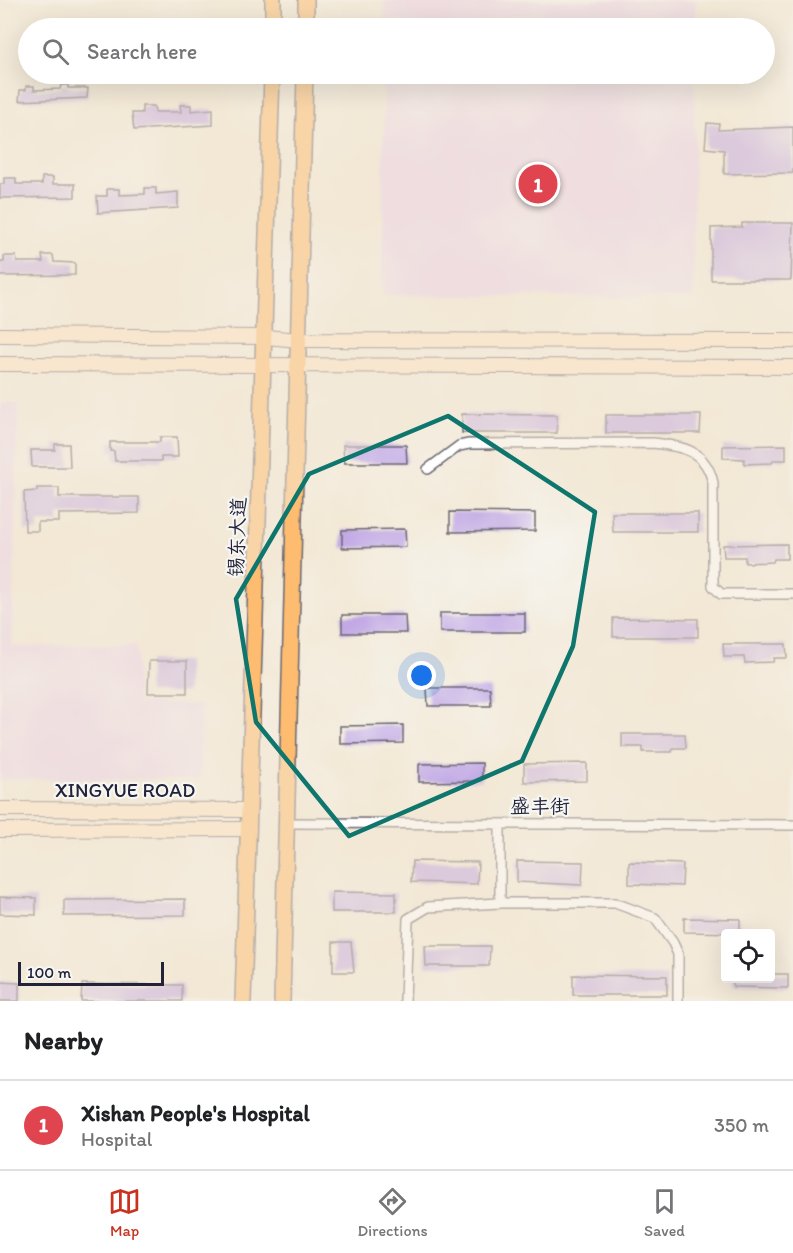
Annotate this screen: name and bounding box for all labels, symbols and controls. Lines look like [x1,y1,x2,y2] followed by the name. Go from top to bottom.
[18,18,775,84] search box
[39,35,72,68] icon: search
[87,38,197,65] text: Search here
[518,162,558,207] pin: 1
[224,497,250,577] street label: 锡东大道
[407,661,436,690] your location
[55,778,195,802] street label: XINGYUE ROAD
[510,794,570,818] street label: 盛丰街
[721,929,775,983] map controls
[721,929,775,983] button: locate
[18,959,164,986] scale bar
[27,963,71,982] text: 100 m
[24,1024,103,1056] text: Nearby
[81,1100,310,1127] text: Xishan People's Hospital
[39,1113,48,1137] text: 1
[714,1113,769,1137] text: 350 m
[81,1127,153,1151] text: Hospital
[108,1185,141,1240] tab: Map
[357,1185,428,1240] tab: Directions
[644,1185,685,1240] tab: Saved

